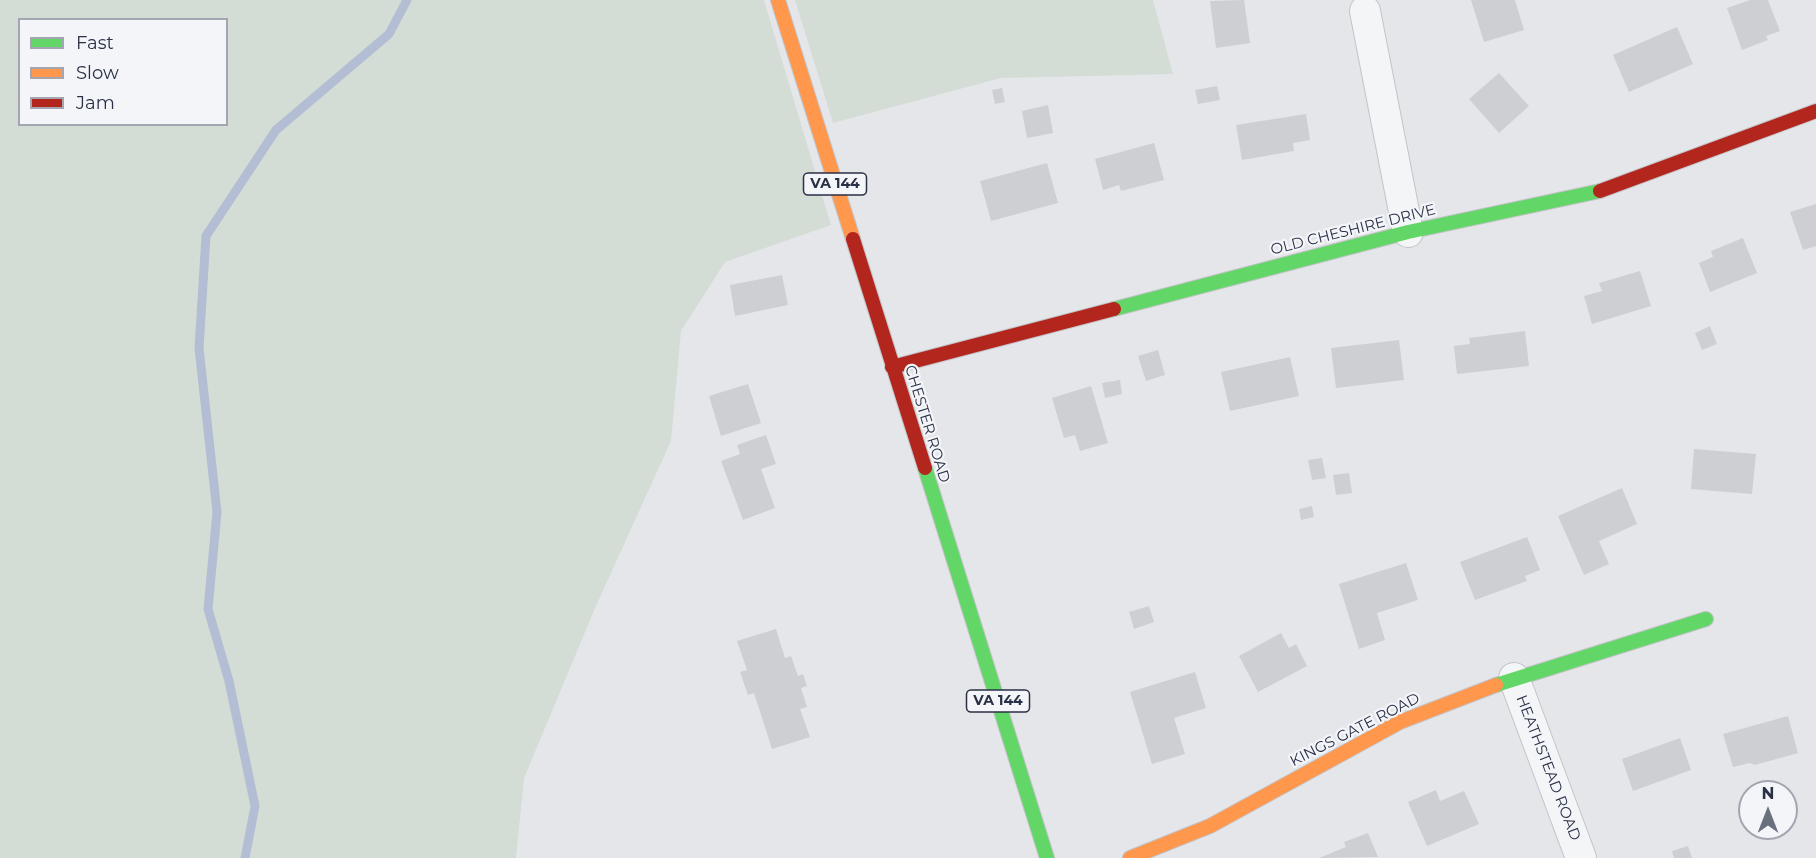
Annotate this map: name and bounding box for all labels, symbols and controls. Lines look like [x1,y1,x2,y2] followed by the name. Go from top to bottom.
[18,18,228,126] legend
[76,32,114,54] text: Fast
[76,62,119,84] text: Slow
[76,92,115,114] text: Jam
[804,173,866,195] road number: VA 144
[1269,201,1437,259] street label: OLD CHESHIRE DRIVE
[901,363,953,485] street label: CHESTER ROAD
[966,690,1030,712] road number: VA 144
[1287,690,1423,770] street label: KINGS GATE ROAD
[1512,693,1584,843] street label: HEATHSTEAD ROAD
[1738,780,1798,840] north arrow
[1762,784,1774,803] text: N

